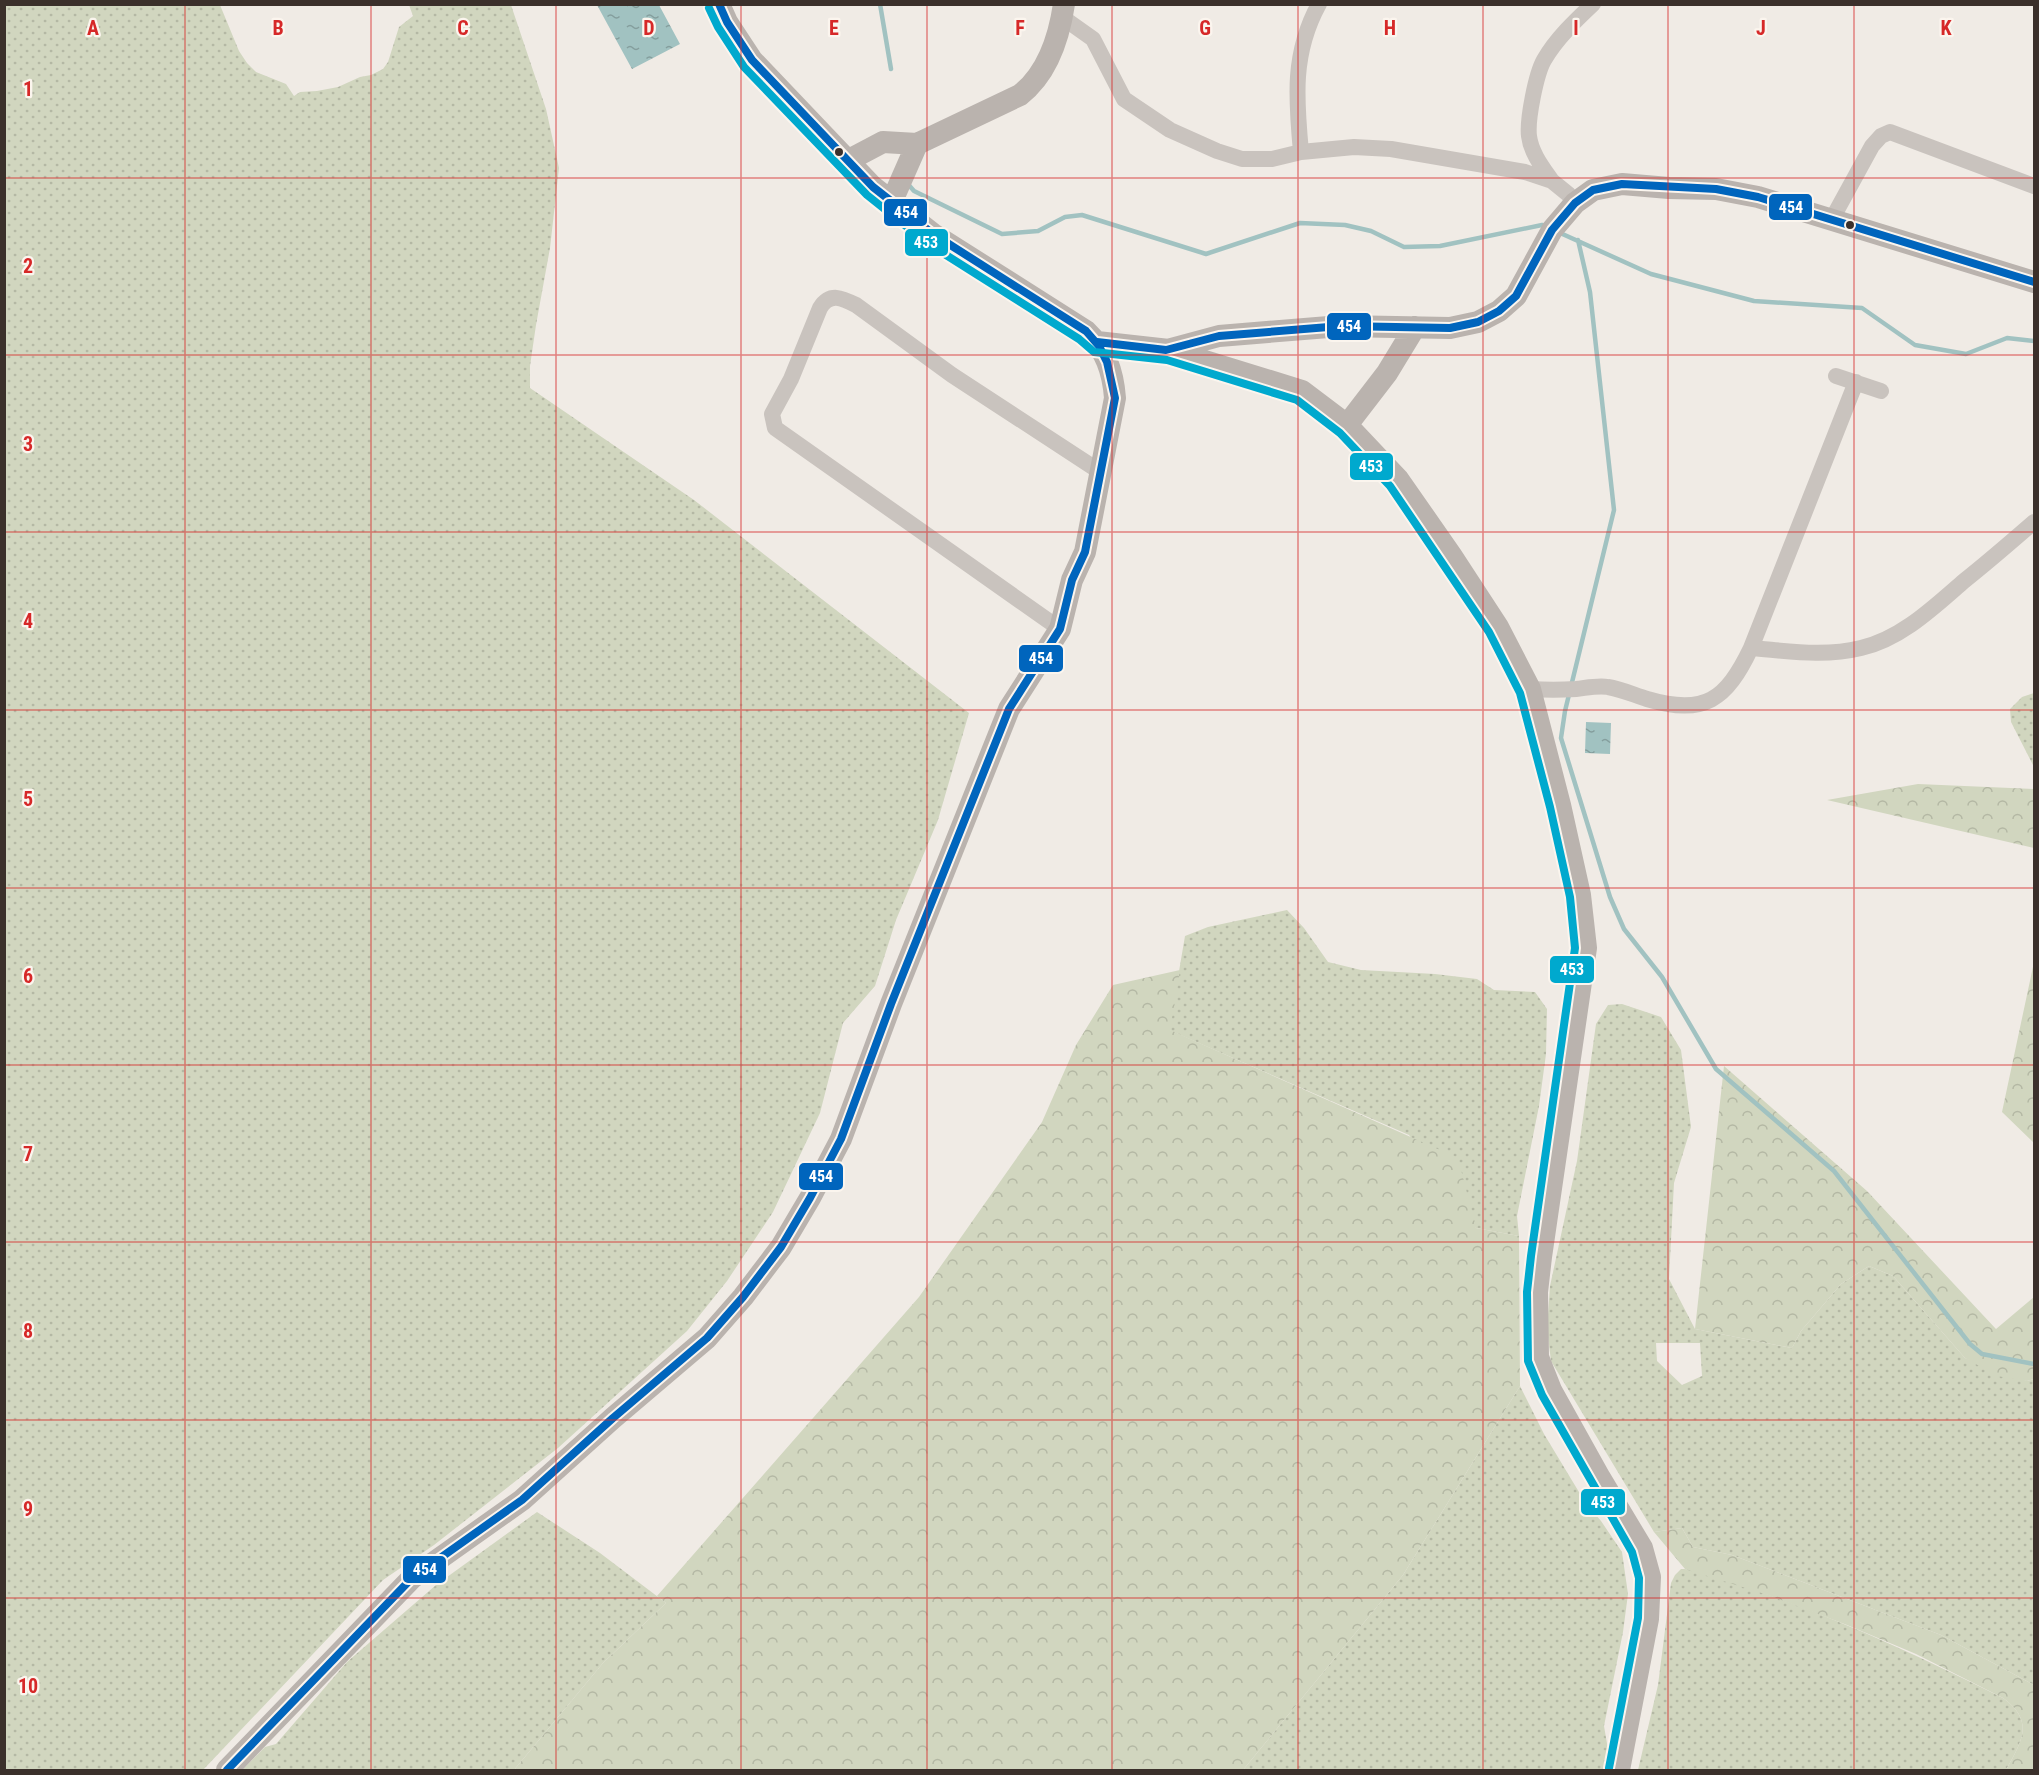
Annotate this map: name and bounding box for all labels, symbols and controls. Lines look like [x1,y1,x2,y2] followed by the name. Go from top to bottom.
[87,16,99,40] text: A
[272,16,284,40] text: B
[457,16,469,40] text: C
[643,16,655,40] text: D
[829,16,839,40] text: E
[1015,16,1025,40] text: F
[1199,16,1211,40] text: G
[1384,16,1396,40] text: H
[1573,16,1579,40] text: I
[1756,16,1766,40] text: J
[1940,16,1952,40] text: K
[23,77,33,101] text: 1
[833,146,845,158] unlabelled marker
[1768,193,1813,221] line badge: 454
[883,198,928,227] line badge: 454
[1779,198,1803,217] text: 454
[894,203,918,222] text: 454
[1844,219,1856,231] unlabelled marker
[904,228,949,257] line badge: 453
[914,233,938,252] text: 453
[23,254,33,278] text: 2
[1326,312,1372,341] line badge: 454
[1337,317,1361,336] text: 454
[23,432,33,456] text: 3
[1349,452,1394,481] line badge: 453
[1359,457,1383,476] text: 453
[23,609,33,633] text: 4
[1018,644,1064,673] line badge: 454
[1029,649,1053,668] text: 454
[23,787,33,811] text: 5
[1549,955,1595,984] line badge: 453
[1560,960,1584,979] text: 453
[23,964,33,988] text: 6
[23,1142,33,1166] text: 7
[798,1162,844,1191] line badge: 454
[809,1167,833,1186] text: 454
[23,1319,33,1343] text: 8
[1580,1488,1626,1516] line badge: 453
[1591,1493,1615,1512] text: 453
[23,1497,33,1521] text: 9
[402,1555,447,1584] line badge: 454
[413,1560,437,1579] text: 454
[18,1674,38,1698] text: 10

